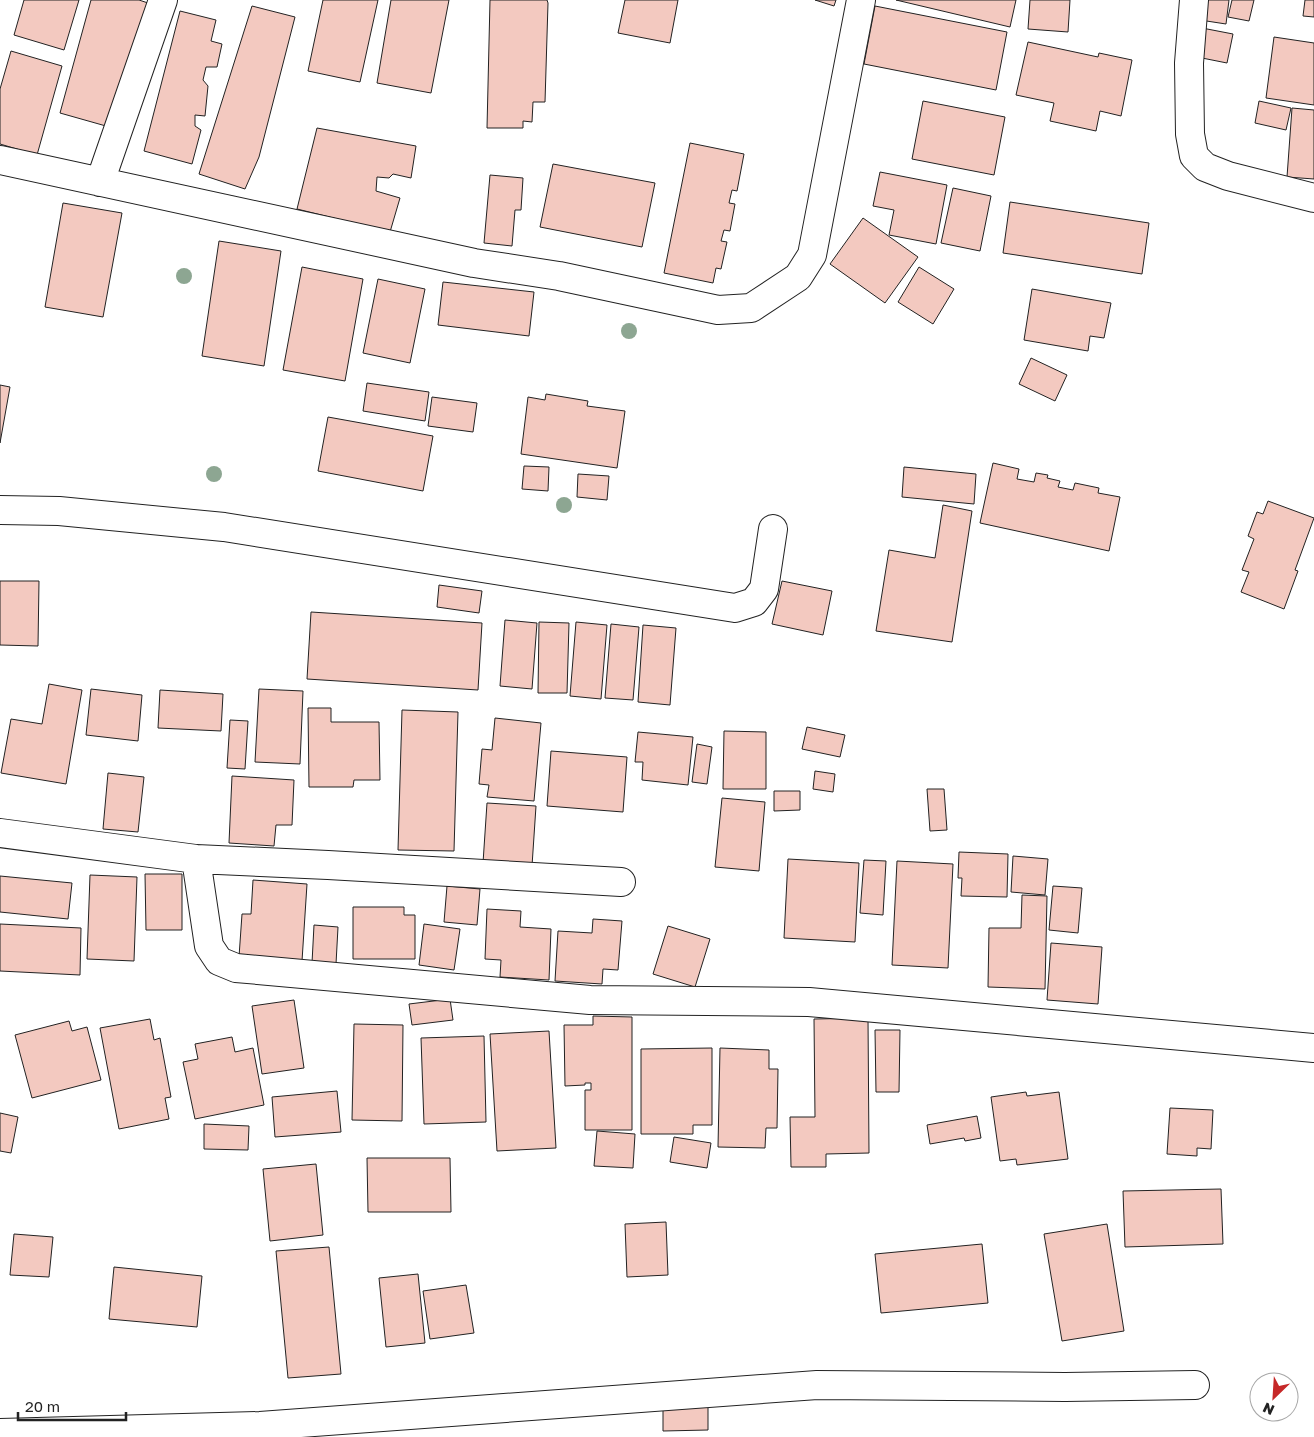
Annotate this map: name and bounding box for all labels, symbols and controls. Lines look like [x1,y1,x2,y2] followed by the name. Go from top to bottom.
[1249,1372,1299,1422] north arrow
[18,1390,125,1422] scale bar
[25,1397,60,1415] text: 20 m
[1260,1399,1277,1419] text: N

